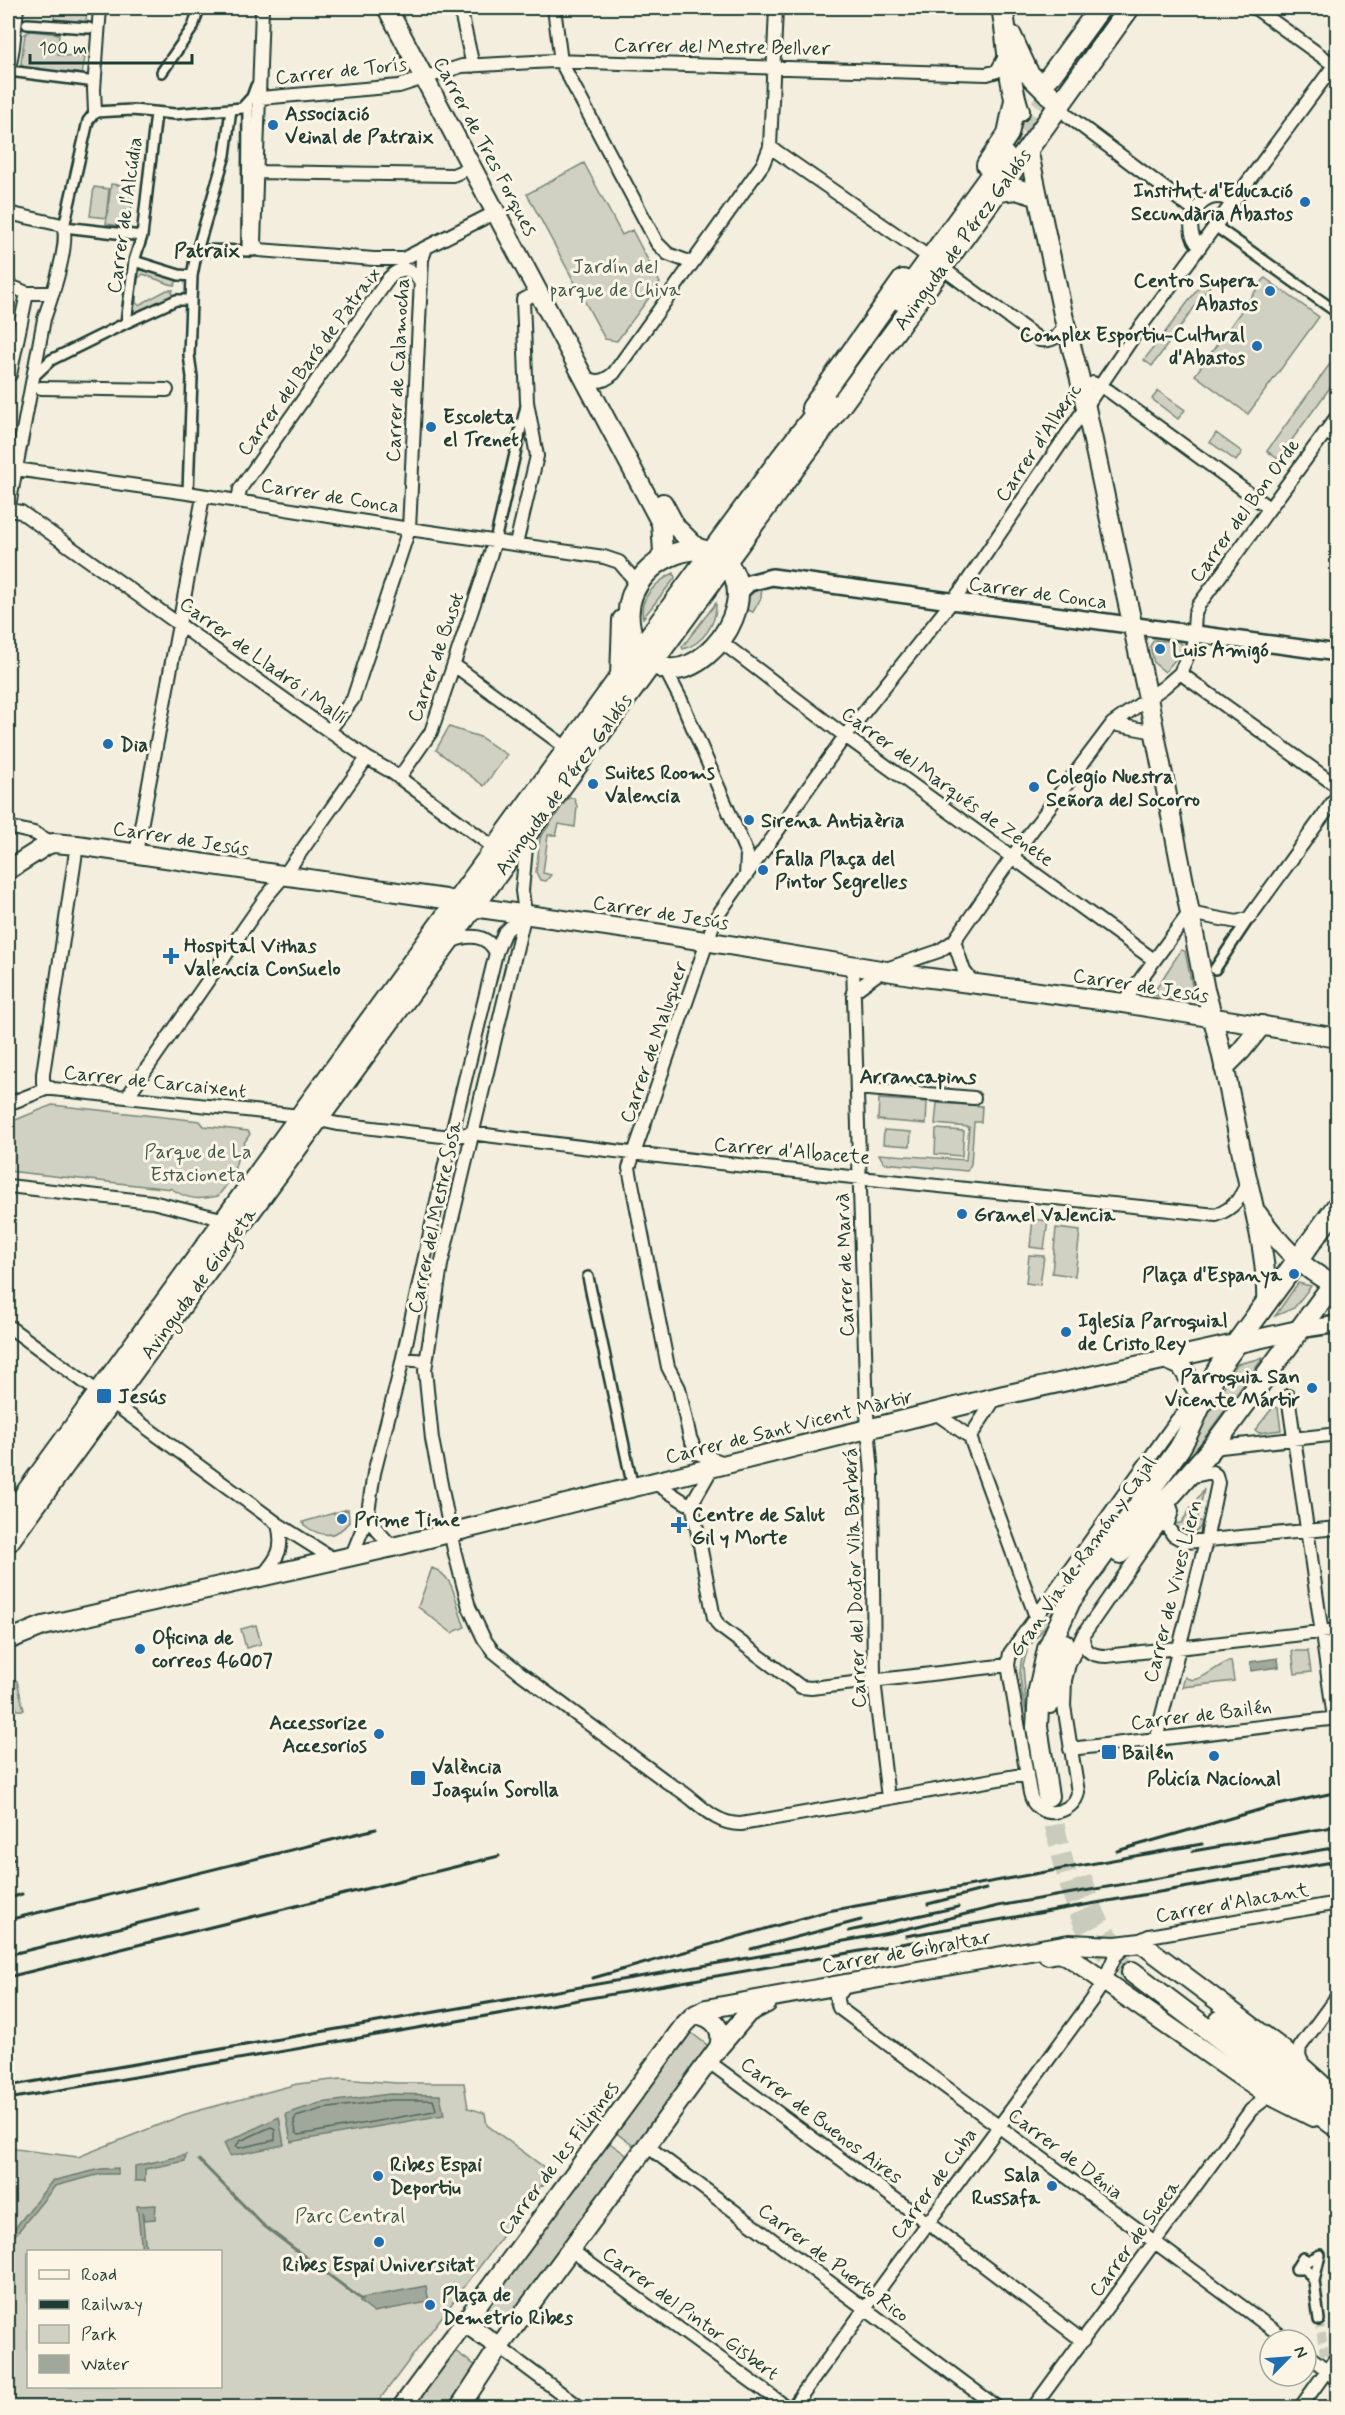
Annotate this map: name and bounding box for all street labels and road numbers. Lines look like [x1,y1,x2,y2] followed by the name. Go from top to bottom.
[613,32,831,63] street label: Carrer del Mestre Bellver
[274,51,409,92] street label: Carrer de Torís
[426,52,544,241] street label: Carrer de Tres Forques
[101,135,150,295] street label: Carrer de l'Alcúdia
[888,143,1039,337] street label: Avinguda de Pérez Galdós
[231,262,387,462] street label: Carrer del Baró de Patraix
[380,277,417,463] street label: Carrer de Calamocha
[989,378,1089,508] street label: Carrer d'Alberic
[1184,433,1307,589] street label: Carrer del Bon Orde
[259,472,401,521] street label: Carrer de Conca
[967,570,1109,617] street label: Carrer de Conca
[402,589,471,726] street label: Carrer de Busot
[173,591,353,732] street label: Carrer de Lladró i Mallí
[489,688,640,882] street label: Avinguda de Pérez Galdós
[835,701,1059,874] street label: Carrer del Marqués de Zenete
[111,815,251,864] street label: Carrer de Jesús
[591,889,731,938] street label: Carrer de Jesús
[614,957,695,1127] street label: Carrer de Maluquer
[1071,962,1211,1011] street label: Carrer de Jesús
[62,1059,248,1106] street label: Carrer de Carcaixent
[402,1117,469,1316] street label: Carrer del Mestre Sosa
[713,1131,871,1172] street label: Carrer d'Albacete
[829,1192,862,1338] street label: Carrer de Marvà
[135,1202,266,1366] street label: Avinguda de Giorgeta
[663,1384,916,1471] street label: Carrer de Sant Vicent Màrtir
[837,1447,874,1709] street label: Carrer del Doctor Vila Barberá
[1004,1451,1163,1663] street label: Gran Via de Ramón y Cajal
[1138,1497,1209,1686] street label: Carrer de Vives Liern
[1129,1693,1273,1738] street label: Carrer de Bailén
[1154,1877,1311,1930] street label: Carrer d'Alacant
[820,1924,994,1981] street label: Carrer de Gibraltar
[734,2051,908,2191] street label: Carrer de Buenos Aires
[492,2076,626,2241] street label: Carrer de les Filipines
[1002,2102,1128,2206] street label: Carrer de Dénia
[885,2123,984,2245] street label: Carrer de Cuba
[1083,2174,1188,2303] street label: Carrer de Sueca
[752,2197,914,2329] street label: Carrer de Puerto Rico
[596,2241,784,2387] street label: Carrer del Pintor Gisbert

